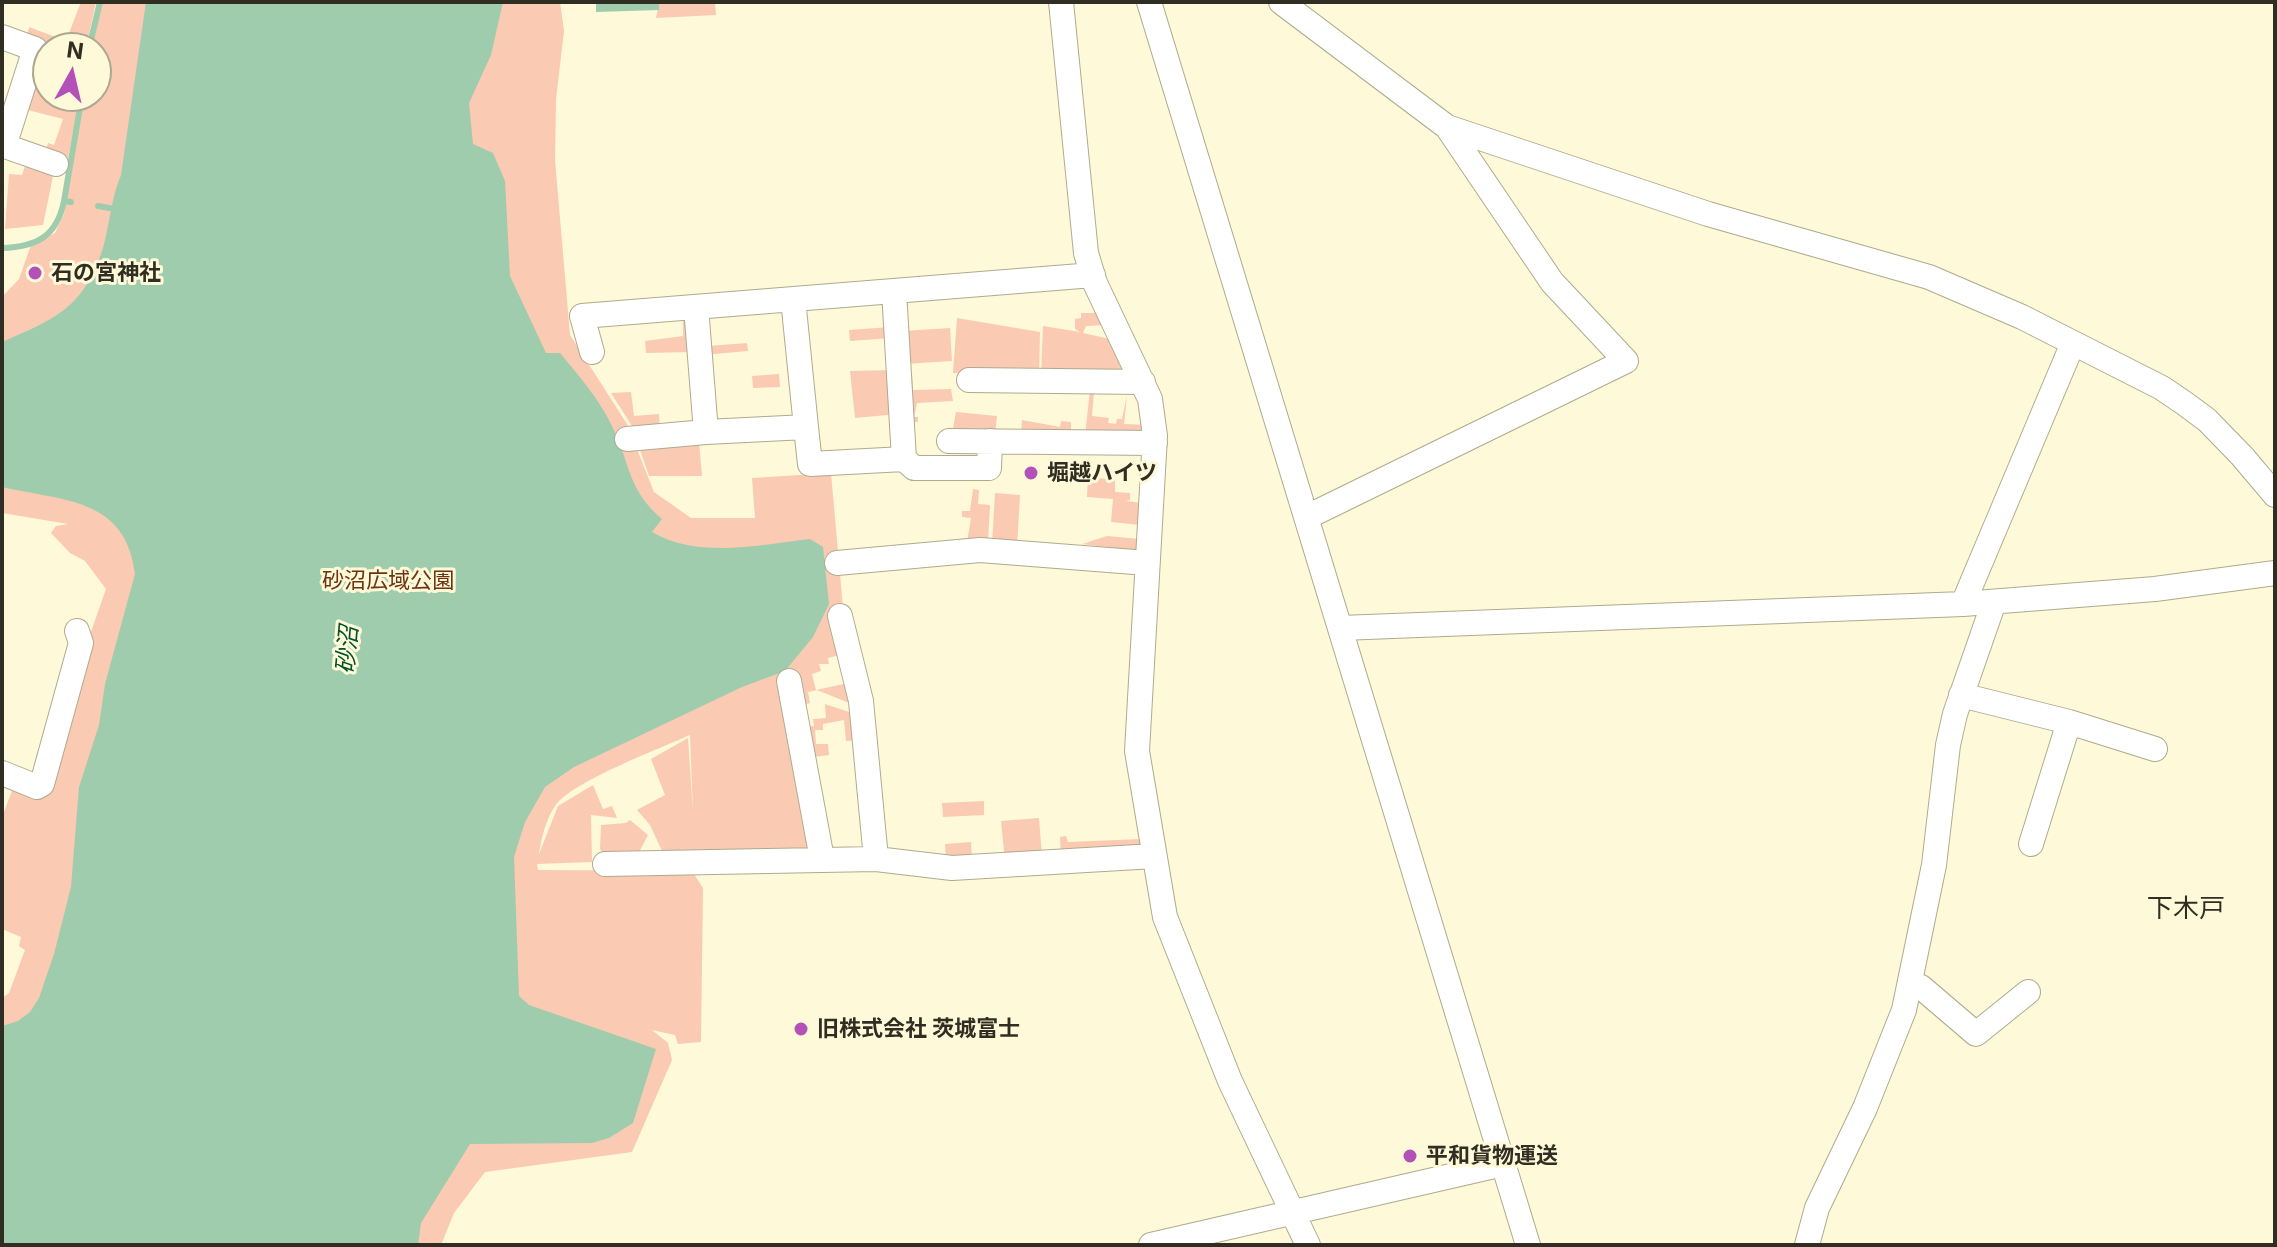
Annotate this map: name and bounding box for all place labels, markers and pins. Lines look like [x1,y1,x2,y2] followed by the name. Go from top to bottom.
[51,260,161,286] place label: 石の宮神社
[26,264,44,282] marker: 石の宮神社
[1047,460,1157,486] place label: 堀越ハイツ
[1022,464,1040,482] marker: 堀越ハイツ
[817,1016,1020,1042] place label: 旧株式会社 茨城富士
[792,1020,810,1038] marker: 旧株式会社 茨城富士
[1426,1143,1558,1169] place label: 平和貨物運送
[1401,1147,1419,1165] marker: 平和貨物運送

